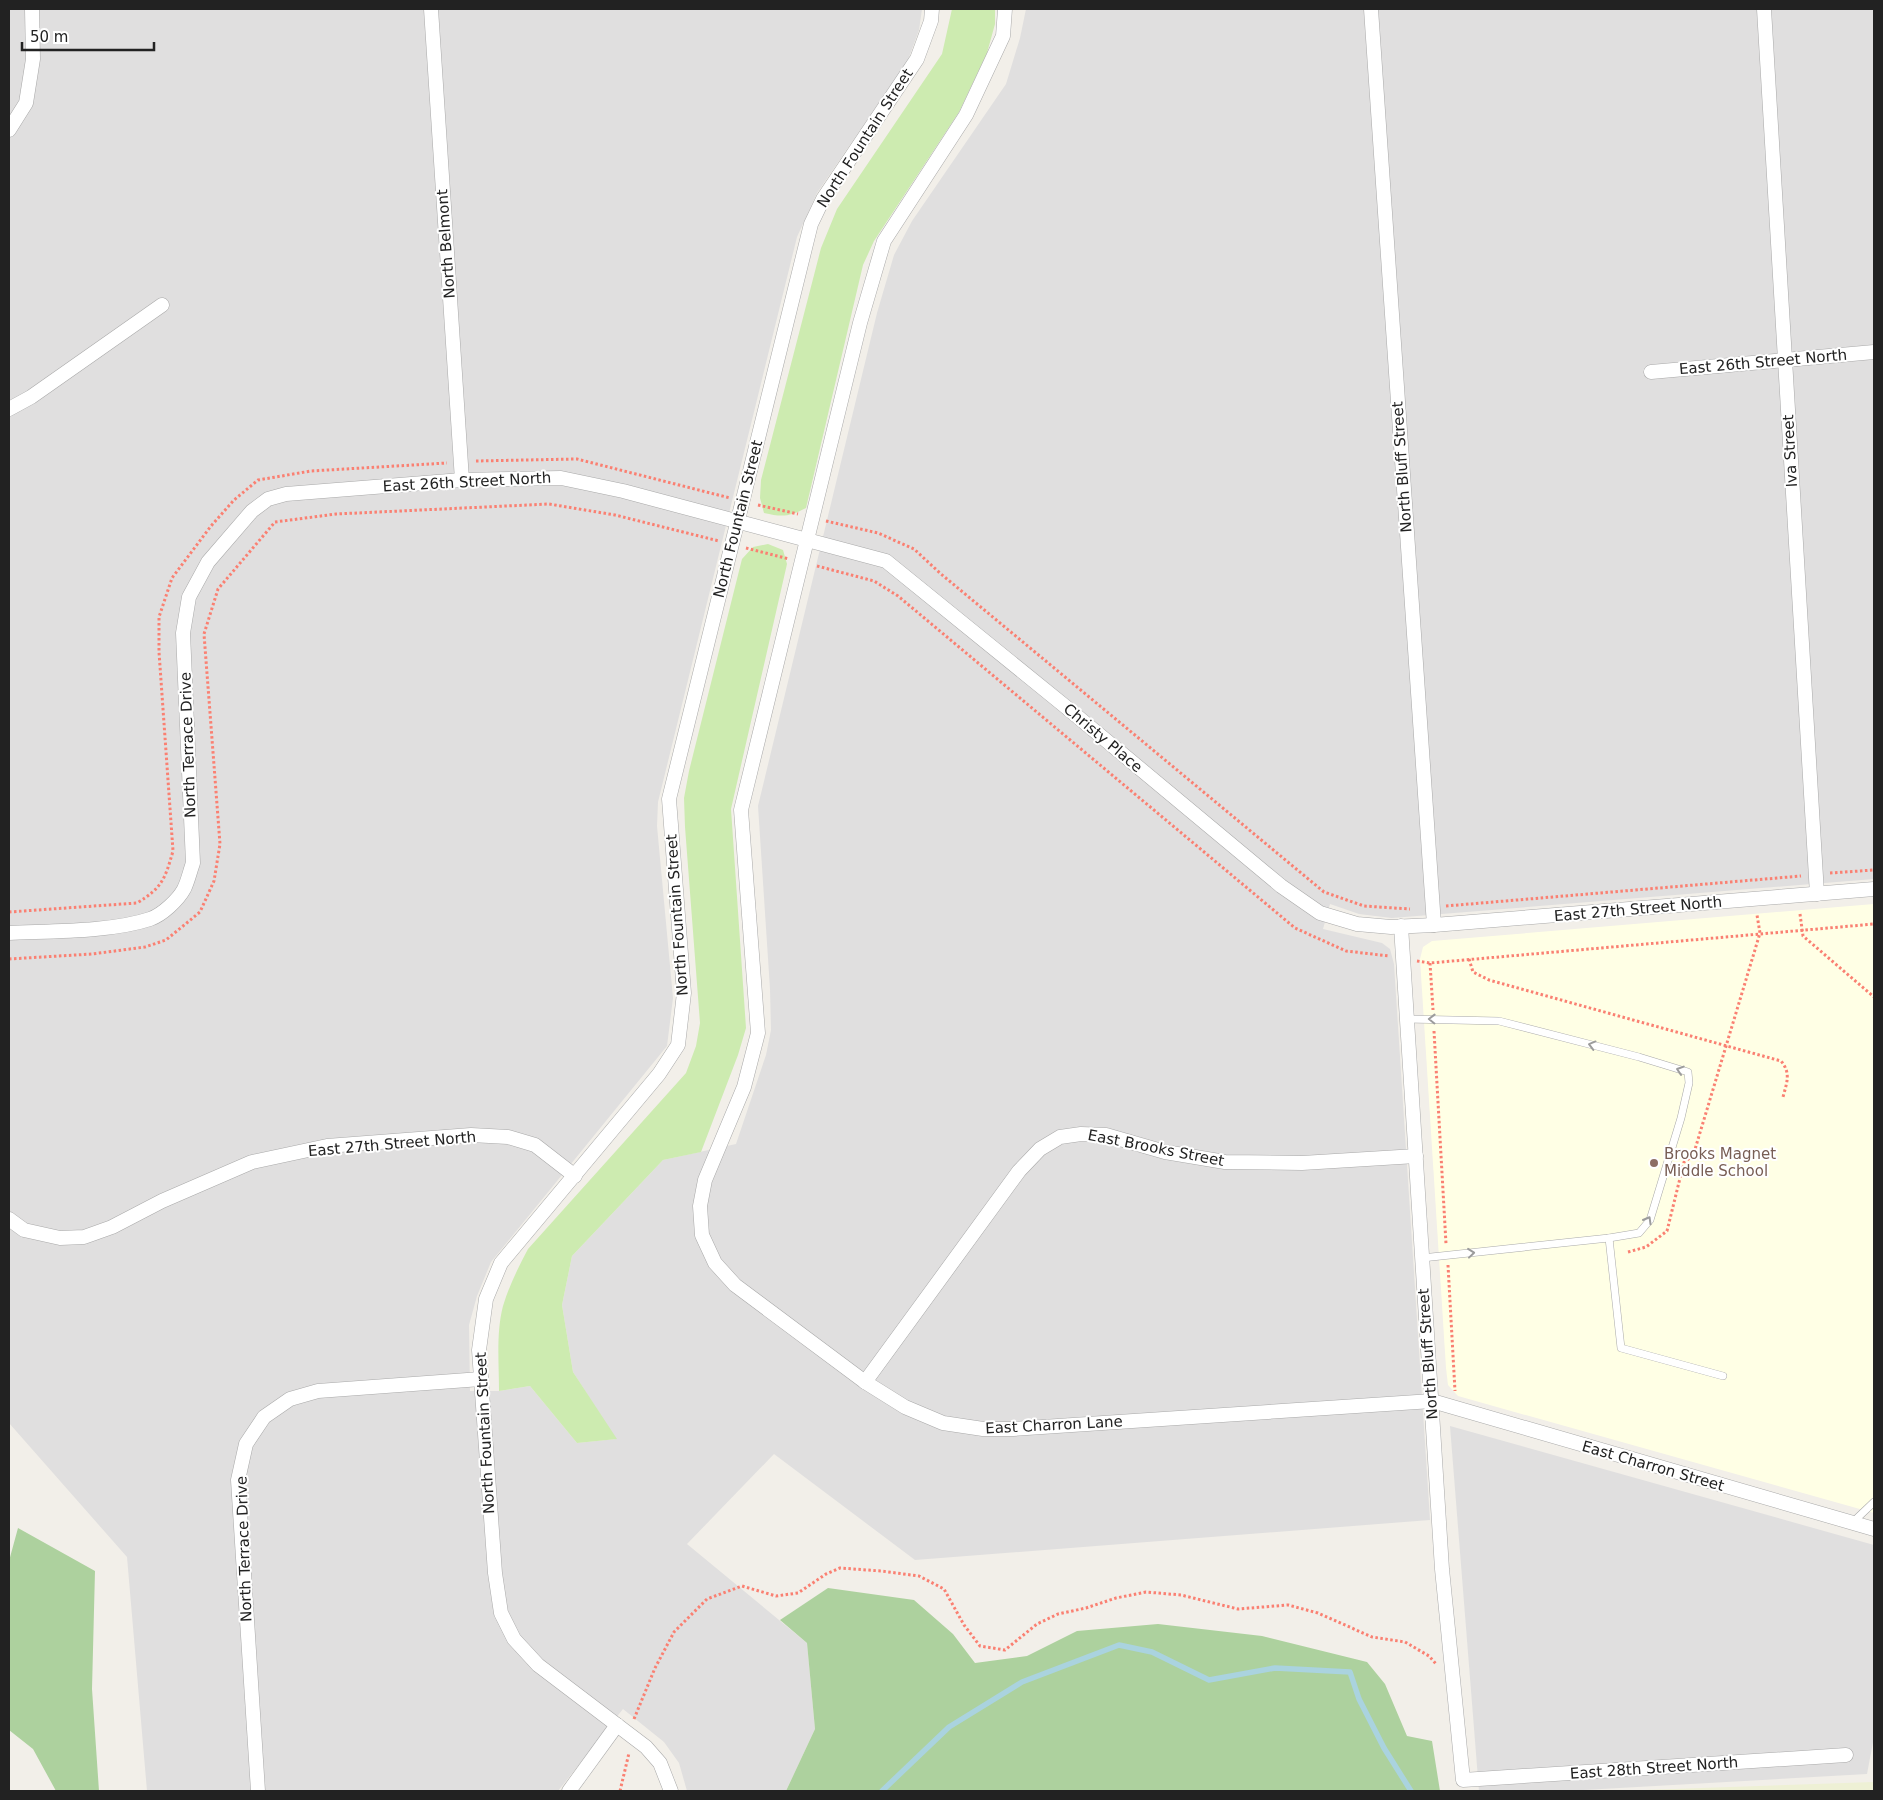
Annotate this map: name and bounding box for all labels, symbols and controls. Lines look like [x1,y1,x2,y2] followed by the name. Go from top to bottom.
[22,20,155,52] scale bar
[30,28,68,46] text: 50 m
[813,65,917,211] street label: North Fountain Street
[433,189,459,299] street label: North Belmont
[1678,346,1848,378] street label: East 26th Street North
[1388,401,1416,533] street label: North Bluff Street
[1779,414,1801,488] street label: Iva Street
[710,438,766,600] street label: North Fountain Street
[382,469,552,495] street label: East 26th Street North
[176,672,200,818] street label: North Terrace Drive
[1060,700,1146,776] street label: Christy Place
[662,833,692,996] street label: North Fountain Street
[1553,893,1723,925] street label: East 27th Street North
[1428,1014,1436,1025] one-way arrow
[1587,1040,1596,1051] one-way arrow
[1676,1066,1685,1076] one-way arrow
[1086,1126,1226,1170] street label: East Brooks Street
[307,1128,477,1160] street label: East 27th Street North
[1664,1145,1776,1180] place label: Brooks Magnet Middle School
[1648,1157,1660,1169] marker: Brooks Magnet Middle School
[1641,1216,1651,1225] one-way arrow
[1467,1248,1475,1259] one-way arrow
[1414,1288,1442,1420] street label: North Bluff Street
[472,1351,498,1514] street label: North Fountain Street
[985,1412,1123,1438] street label: East Charron Lane
[1580,1437,1726,1495] street label: East Charron Street
[232,1476,256,1622] street label: North Terrace Drive
[1569,1753,1739,1783] street label: East 28th Street North

